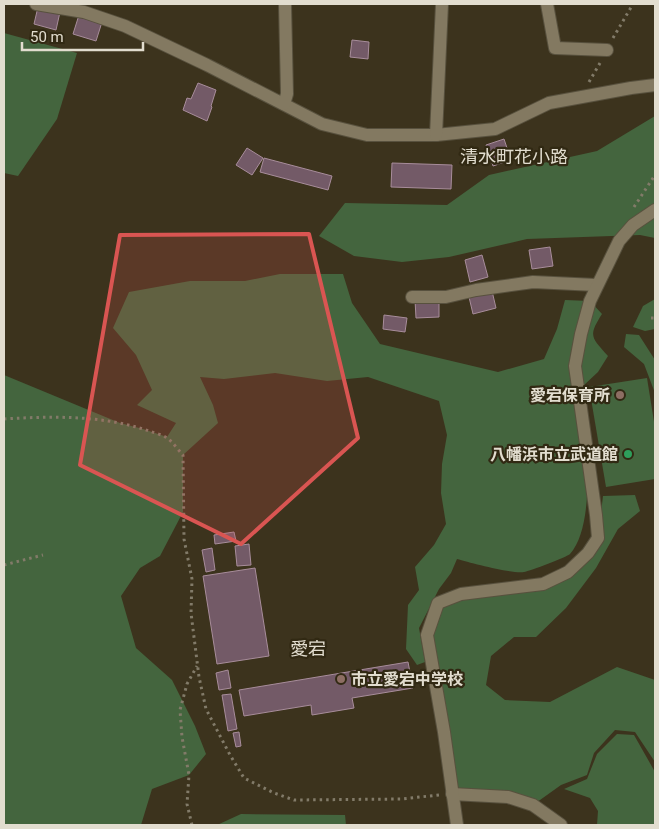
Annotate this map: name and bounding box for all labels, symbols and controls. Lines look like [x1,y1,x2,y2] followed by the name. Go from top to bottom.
[22,20,144,52] scale bar
[30,28,64,46] text: 50 m
[460,146,568,167] district label: 清水町花小路
[530,386,610,405] place label: 愛宕保育所
[614,389,626,401] marker: 愛宕保育所
[490,445,618,464] place label: 八幡浜市立武道館
[622,448,634,460] marker: 八幡浜市立武道館
[290,638,326,659] district label: 愛宕
[351,670,463,689] place label: 市立愛宕中学校
[335,673,347,685] marker: 市立愛宕中学校

